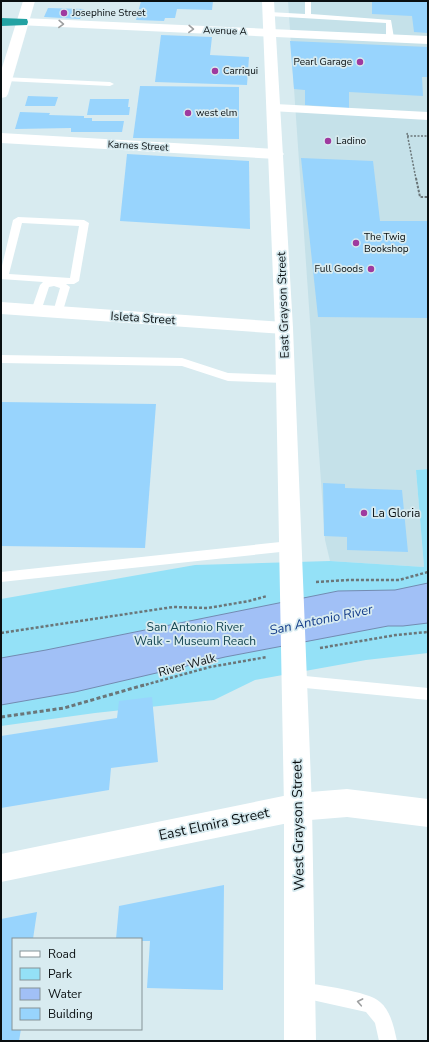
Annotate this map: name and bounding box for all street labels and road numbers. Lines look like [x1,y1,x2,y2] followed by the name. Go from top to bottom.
[203,23,248,39] street label: Avenue A
[107,137,169,155] street label: Karnes Street
[273,251,293,359] street label: East Grayson Street
[110,308,177,328] street label: Isleta Street
[156,649,219,680] street label: River Walk
[287,759,309,891] street label: West Grayson Street
[157,803,271,845] street label: East Elmira Street

